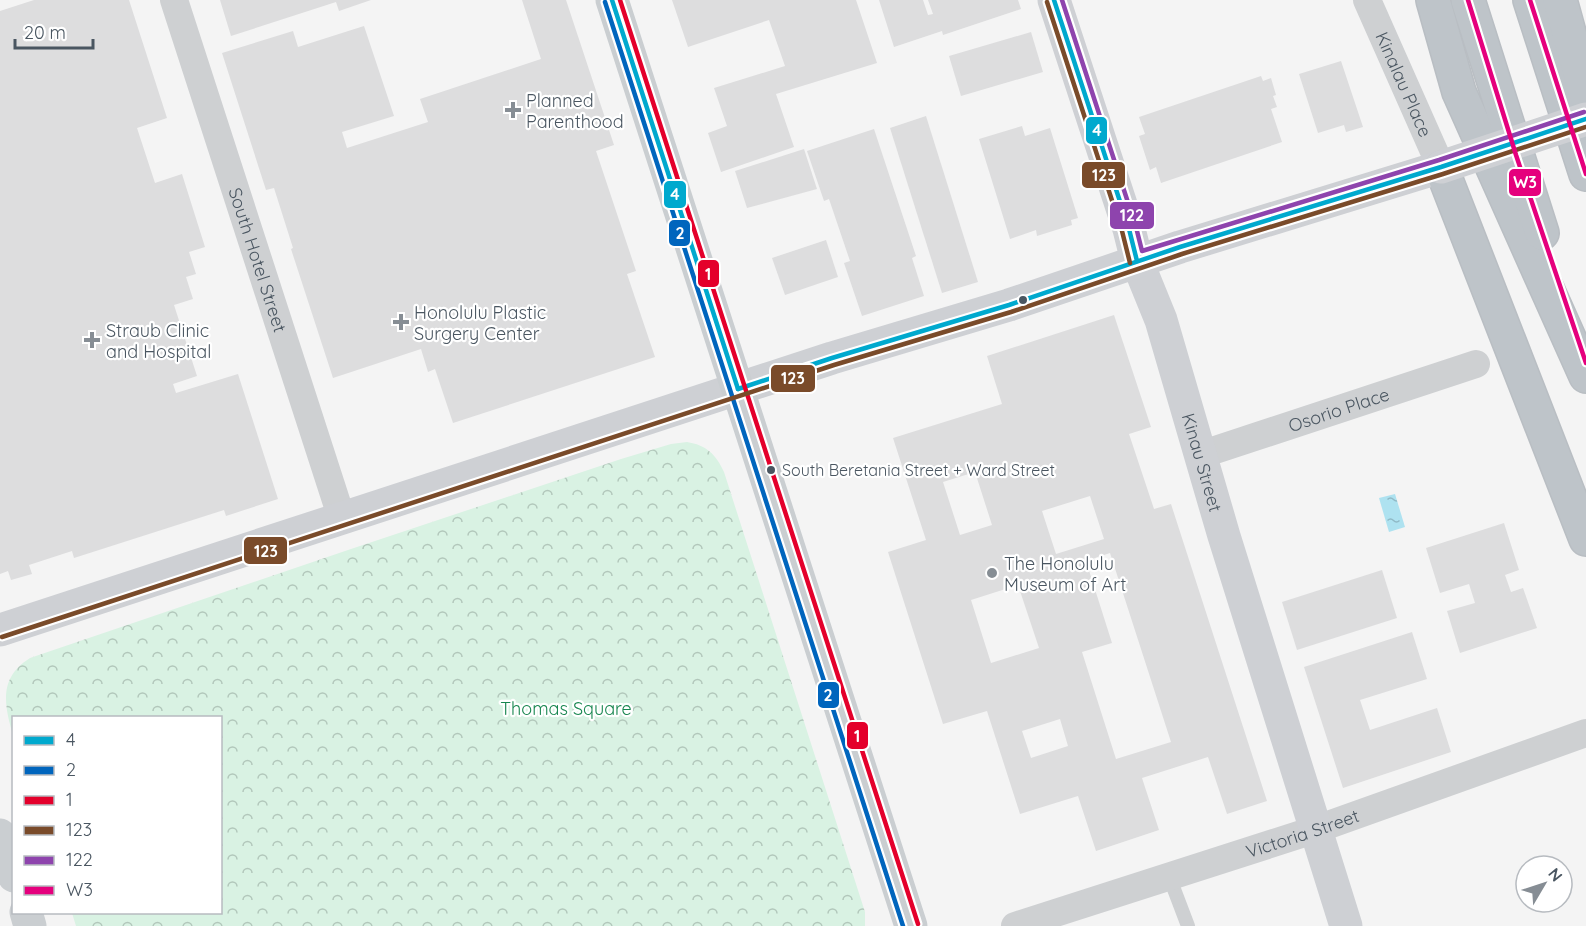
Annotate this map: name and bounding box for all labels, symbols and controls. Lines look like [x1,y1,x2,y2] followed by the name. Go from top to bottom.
[15,12,93,50] scale bar
[24,21,66,44] text: 20 m
[1371,28,1438,140] street label: Kinalau Place
[526,89,624,133] place label: Planned Parenthood
[504,101,522,119] marker: Planned Parenthood
[1085,116,1108,145] line badge: 4
[1092,120,1102,140] text: 4
[1081,161,1126,189] line badge: 123
[1092,165,1116,185] text: 123
[1508,168,1542,197] line badge: W3
[1513,172,1537,192] text: W3
[663,180,687,209] line badge: 4
[224,184,292,335] street label: South Hotel Street
[670,184,680,204] text: 4
[1109,201,1155,230] line badge: 122
[1120,205,1144,225] text: 122
[668,219,691,247] line badge: 2
[675,223,685,243] text: 2
[697,259,720,288] line badge: 1
[705,264,711,284] text: 1
[1017,294,1029,306] unlabelled marker
[414,301,546,345] place label: Honolulu Plastic Surgery Center
[392,313,410,331] marker: Honolulu Plastic Surgery Center
[106,319,211,363] place label: Straub Clinic and Hospital
[83,331,101,349] marker: Straub Clinic and Hospital
[770,364,816,393] line badge: 123
[781,368,805,388] text: 123
[1285,382,1392,437] street label: Osorio Place
[1177,410,1228,514] street label: Kinau Street
[782,460,1055,480] place label: South Beretania Street + Ward Street
[765,464,777,476] marker: South Beretania Street + Ward Street
[243,536,288,565] line badge: 123
[254,541,278,561] text: 123
[1004,552,1126,596] place label: The Honolulu Museum of Art
[985,566,999,580] marker: The Honolulu Museum of Art
[817,681,840,709] line badge: 2
[823,685,833,705] text: 2
[500,697,632,720] park label: Thomas Square
[12,716,222,914] legend
[846,721,869,750] line badge: 1
[854,726,860,746] text: 1
[66,728,76,751] text: 4
[66,758,76,781] text: 2
[66,788,73,811] text: 1
[1243,803,1362,863] street label: Victoria Street
[66,818,92,841] text: 123
[66,848,93,871] text: 122
[1514,854,1574,914] north arrow
[1544,864,1567,885] text: N
[66,878,93,901] text: W3

